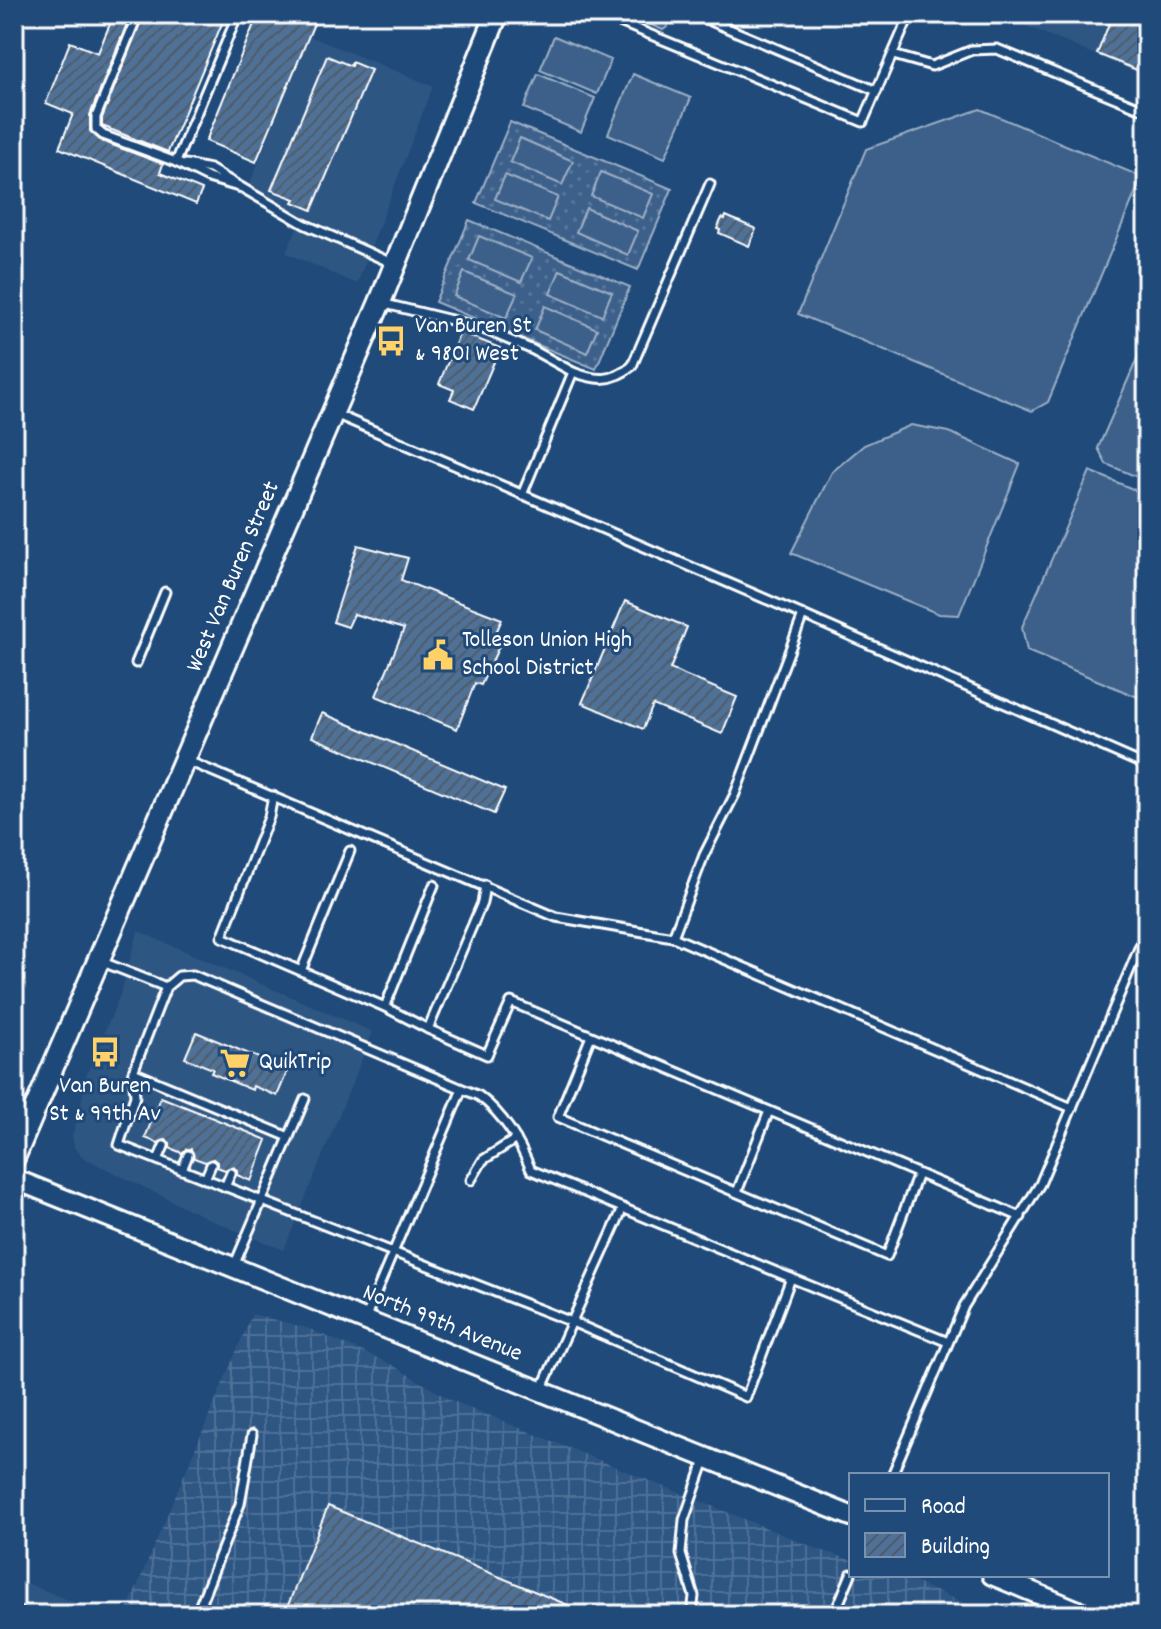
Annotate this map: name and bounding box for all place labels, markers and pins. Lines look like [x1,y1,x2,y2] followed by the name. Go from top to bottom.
[415,310,532,372] place label: Van Buren St & 9801 West
[374,324,408,358] bus stop icon: Van Buren St & 9801 West
[462,624,632,686] place label: Tolleson Union High School District
[421,638,455,672] public building icon: Tolleson Union High School District
[88,1035,122,1069] bus stop icon: Van Buren St & 99th Av
[218,1046,252,1080] supermarket icon: QuikTrip
[259,1046,332,1080] place label: QuikTrip
[49,1070,161,1132] place label: Van Buren St & 99th Av

